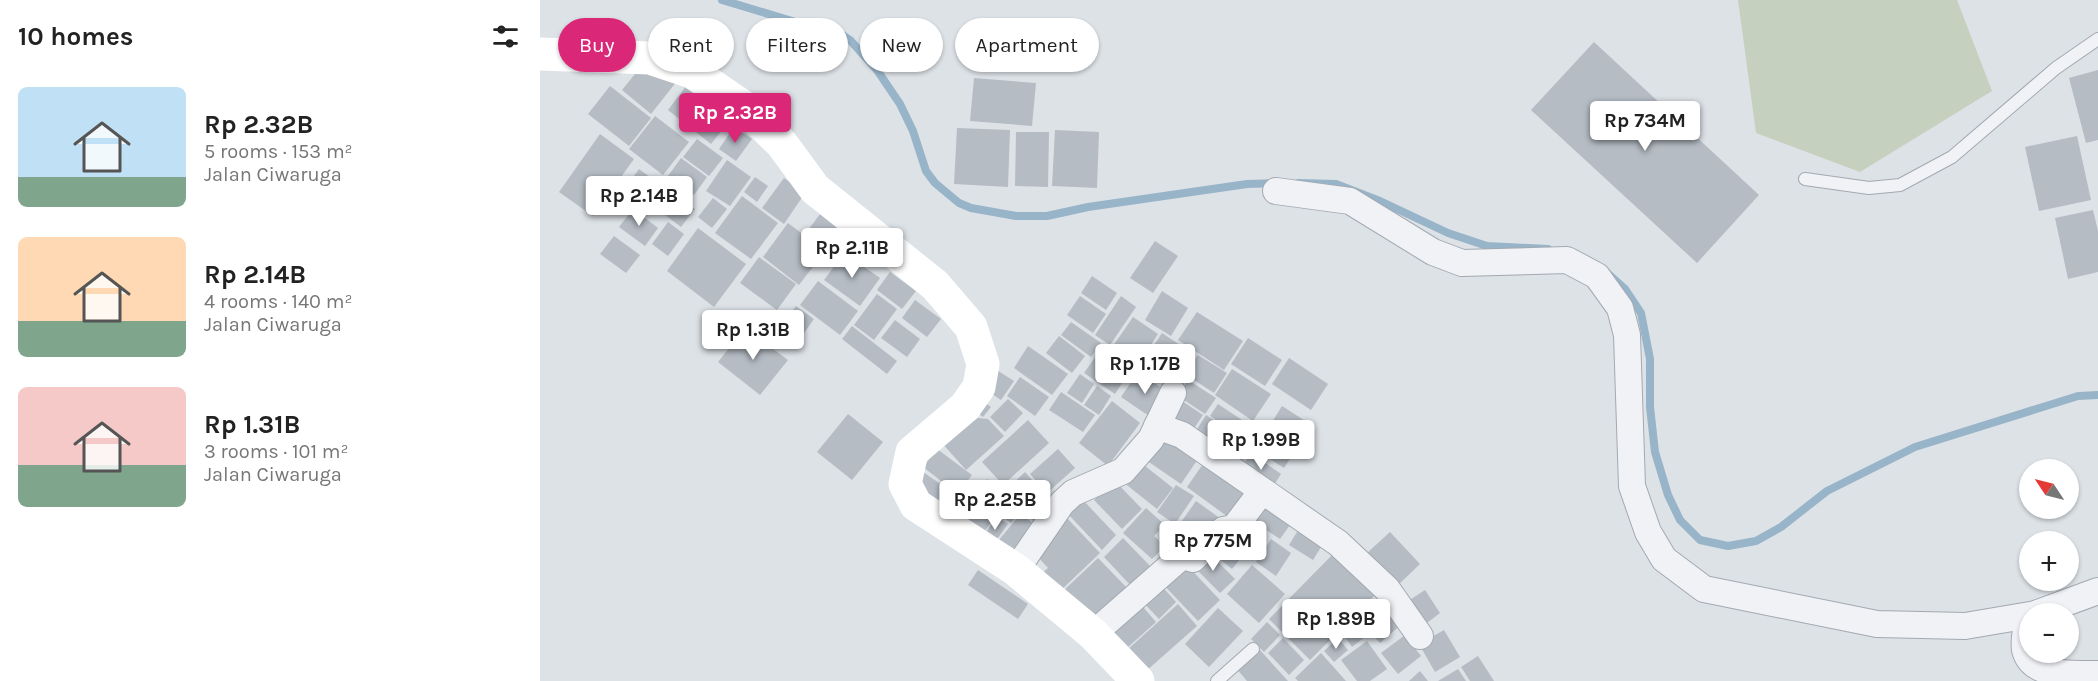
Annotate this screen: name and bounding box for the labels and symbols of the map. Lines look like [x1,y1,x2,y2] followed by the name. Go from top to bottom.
[673,93,797,144] pin: Rp 2.32B
[1590,101,1700,152] pin: Rp 734M
[577,176,701,227] pin: Rp 2.14B
[790,228,914,279] pin: Rp 2.11B
[691,310,815,361] pin: Rp 1.31B
[1083,344,1207,395] pin: Rp 1.17B
[1199,420,1323,471] pin: Rp 1.99B
[2019,459,2079,519] north arrow
[933,480,1057,531] pin: Rp 2.25B
[1158,521,1268,572] pin: Rp 775M
[1274,599,1398,650] pin: Rp 1.89B

